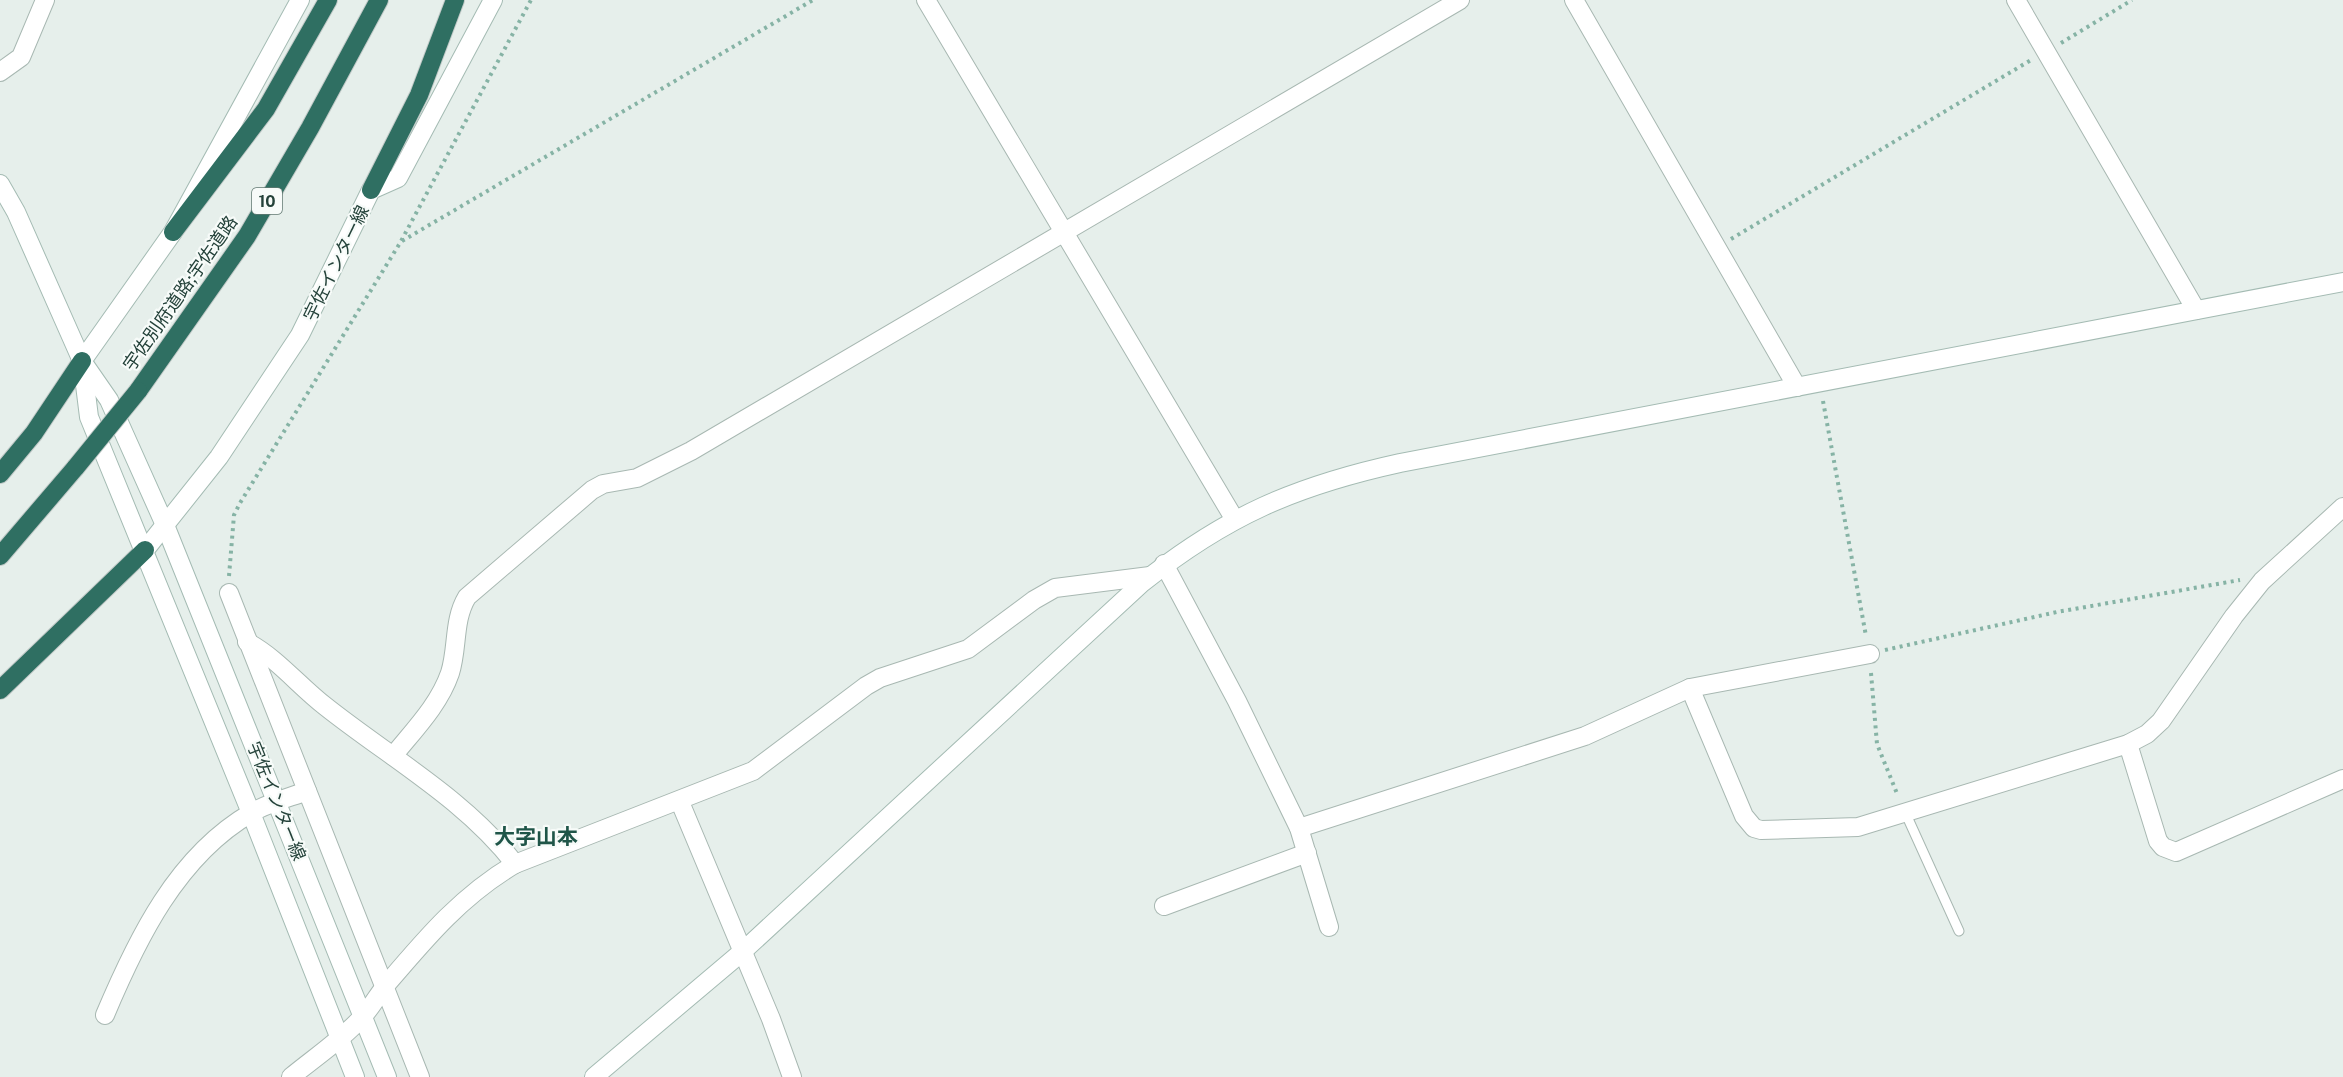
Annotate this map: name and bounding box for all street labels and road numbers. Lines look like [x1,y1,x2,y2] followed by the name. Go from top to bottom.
[252,188,282,214] road number: 10
[299,202,373,324] street label: 宇佐インター線
[119,211,241,375] street label: 宇佐別府道路;宇佐道路
[244,739,310,863] street label: 宇佐インター線

